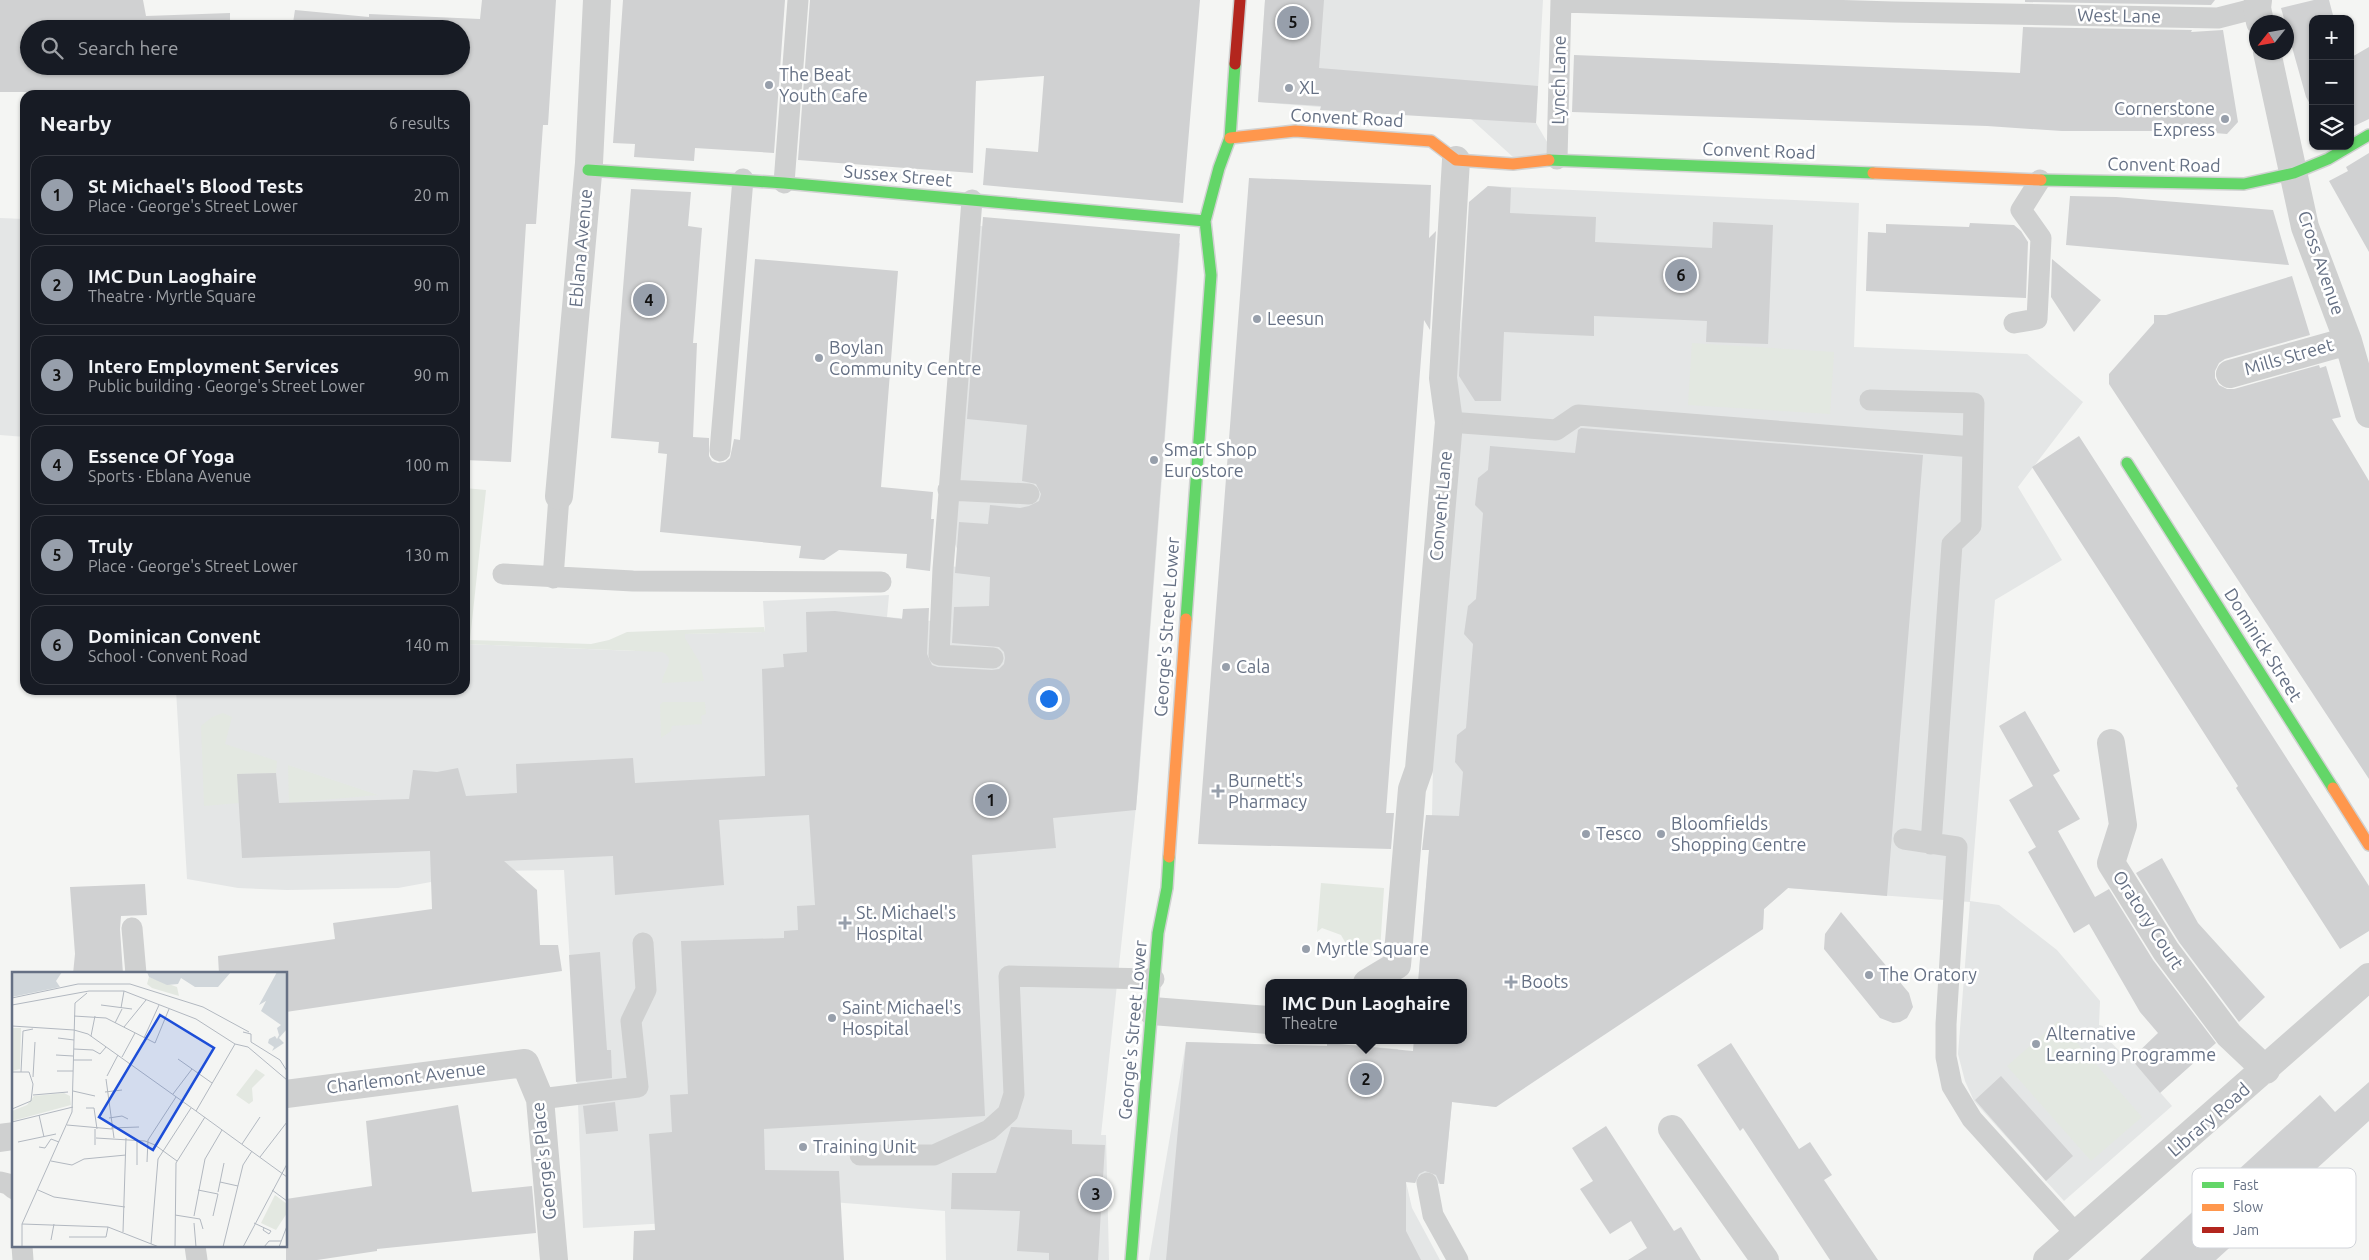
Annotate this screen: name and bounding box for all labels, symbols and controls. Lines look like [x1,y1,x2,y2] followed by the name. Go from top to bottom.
[1277,3,1309,41] pin: 5
[2077,4,2161,26] street label: West Lane
[2249,15,2294,60] north arrow
[2309,15,2354,150] map controls
[2309,15,2354,60] button: +
[20,20,470,75] search box
[38,34,66,62] icon: search
[1547,35,1569,125] street label: Lynch Lane
[78,37,178,59] text: Search here
[2309,60,2354,105] button: −
[779,64,868,105] place label: The Beat Youth Cafe
[1299,77,1319,97] place label: XL
[763,79,775,91] marker: The Beat Youth Cafe
[1283,82,1295,94] marker: XL
[2114,98,2215,139] place label: Cornerstone Express
[1290,104,1404,130] street label: Convent Road
[2309,105,2354,150] button: layers
[40,111,111,135] text: Nearby
[2219,113,2231,125] marker: Cornerstone Express
[389,114,450,132] text: 6 results
[1702,138,1816,162] street label: Convent Road
[2107,153,2221,175] street label: Convent Road
[843,160,953,190] street label: Sussex Street
[88,175,304,197] text: St Michael's Blood Tests
[52,186,62,204] text: 1
[413,186,449,204] text: 20 m
[565,188,595,308] street label: Eblana Avenue
[88,197,298,215] text: Place · George's Street Lower
[2295,208,2349,317] street label: Cross Avenue
[1665,256,1697,294] pin: 6
[88,265,257,287] text: IMC Dun Laoghaire
[52,276,62,294] text: 2
[413,276,449,294] text: 90 m
[633,281,665,319] pin: 4
[88,287,256,305] text: Theatre · Myrtle Square
[1267,308,1324,328] place label: Leesun
[1251,313,1263,325] marker: Leesun
[2242,334,2336,378] street label: Mills Street
[829,337,981,378] place label: Boylan Community Centre
[813,352,825,364] marker: Boylan Community Centre
[88,355,339,377] text: Intero Employment Services
[52,366,62,384] text: 3
[413,366,449,384] text: 90 m
[88,377,365,395] text: Public building · George's Street Lower
[1164,439,1257,480] place label: Smart Shop Eurostore
[88,445,235,467] text: Essence Of Yoga
[1425,450,1455,562] street label: Convent Lane
[1148,454,1160,466] marker: Smart Shop Eurostore
[52,456,62,474] text: 4
[404,456,449,474] text: 100 m
[88,467,251,485] text: Sports · Eblana Avenue
[88,535,133,557] text: Truly
[1150,536,1182,718] street label: George's Street Lower
[52,546,62,564] text: 5
[404,546,449,564] text: 130 m
[88,557,298,575] text: Place · George's Street Lower
[2221,584,2307,705] street label: Dominick Street
[88,625,261,647] text: Dominican Convent
[52,636,62,654] text: 6
[404,636,449,654] text: 140 m
[88,647,248,665] text: School · Convent Road
[1236,656,1270,676] place label: Cala
[1220,661,1232,673] marker: Cala
[1036,686,1062,712] your location
[1228,770,1307,811] place label: Burnett's Pharmacy
[975,781,1007,819] pin: 1
[1212,785,1224,797] marker: Burnett's Pharmacy
[1671,813,1806,854] place label: Bloomfields Shopping Centre
[1596,823,1642,843] place label: Tesco
[1580,828,1592,840] marker: Tesco
[1655,828,1667,840] marker: Bloomfields Shopping Centre
[2110,866,2188,972] street label: Oratory Court
[856,902,956,943] place label: St. Michael's Hospital
[838,916,852,930] marker: St. Michael's Hospital
[1316,938,1429,958] place label: Myrtle Square
[1114,939,1150,1121] street label: George's Street Lower
[1300,943,1312,955] marker: Myrtle Square
[1879,964,1977,984] place label: The Oratory
[1863,969,1875,981] marker: The Oratory
[1521,971,1569,991] place label: Boots
[12,972,288,1248] inset map
[1505,976,1517,988] marker: Boots
[1265,979,1467,1044] popup
[1282,992,1450,1014] text: IMC Dun Laoghaire
[842,997,961,1038] place label: Saint Michael's Hospital
[826,1012,838,1024] marker: Saint Michael's Hospital
[1282,1014,1338,1032] text: Theatre
[2046,1023,2216,1064] place label: Alternative Learning Programme
[2030,1038,2042,1050] marker: Alternative Learning Programme
[325,1057,487,1097] street label: Charlemont Avenue
[1350,1060,1382,1098] pin: 2
[2163,1078,2253,1160] street label: Library Road
[527,1101,559,1221] street label: George's Place
[813,1136,916,1156] place label: Training Unit
[797,1141,809,1153] marker: Training Unit
[2192,1168,2356,1248] legend
[1080,1175,1112,1213] pin: 3
[2233,1177,2259,1193] text: Fast
[2233,1199,2263,1215] text: Slow
[2233,1222,2259,1238] text: Jam

